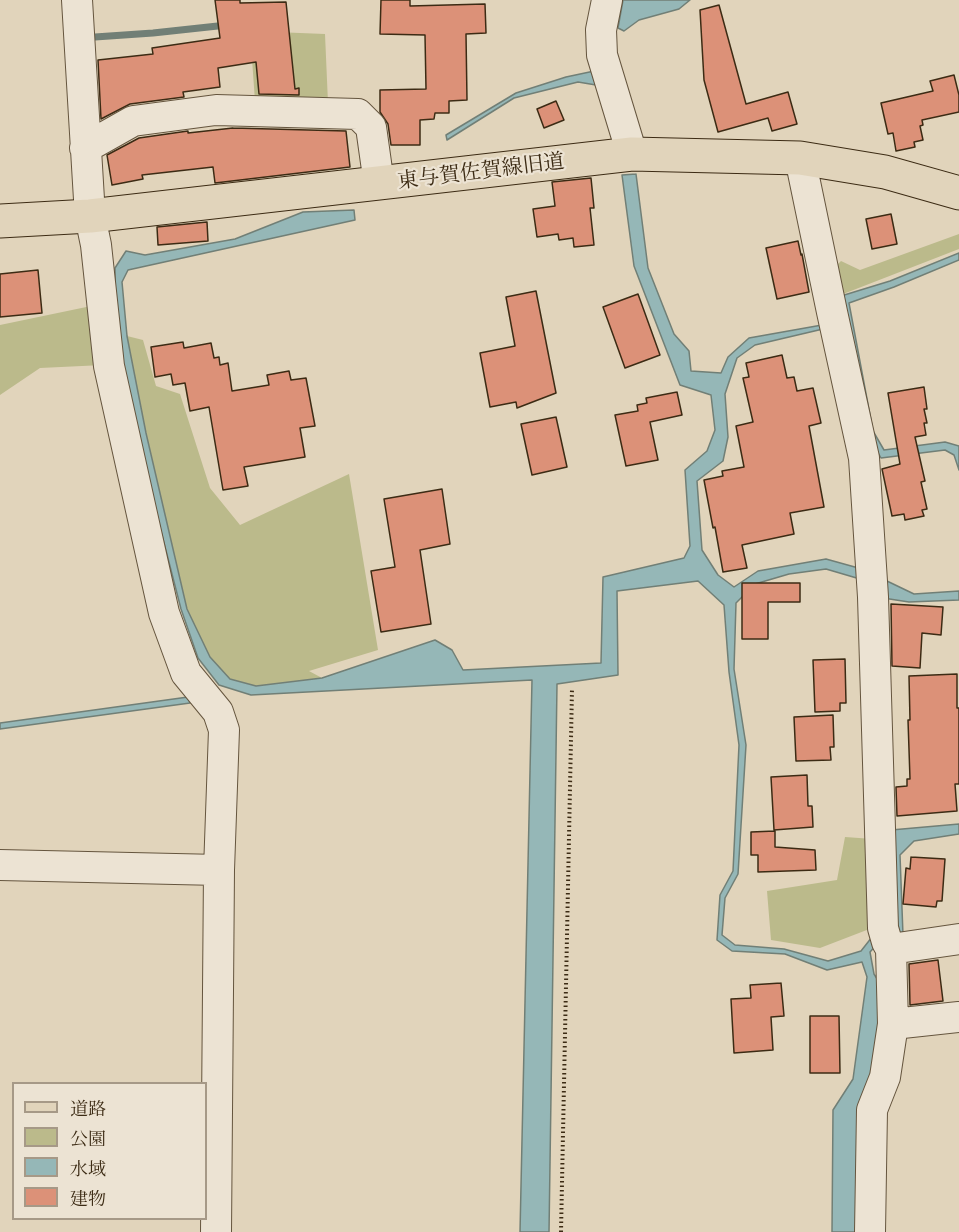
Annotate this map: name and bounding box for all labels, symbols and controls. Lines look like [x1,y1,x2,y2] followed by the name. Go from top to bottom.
[396,149,566,195] street label: 東与賀佐賀線旧道
[12,1082,207,1220] legend
[70,1097,106,1120] text: 道路
[70,1127,106,1150] text: 公園
[70,1157,106,1180] text: 水域
[70,1187,106,1210] text: 建物

